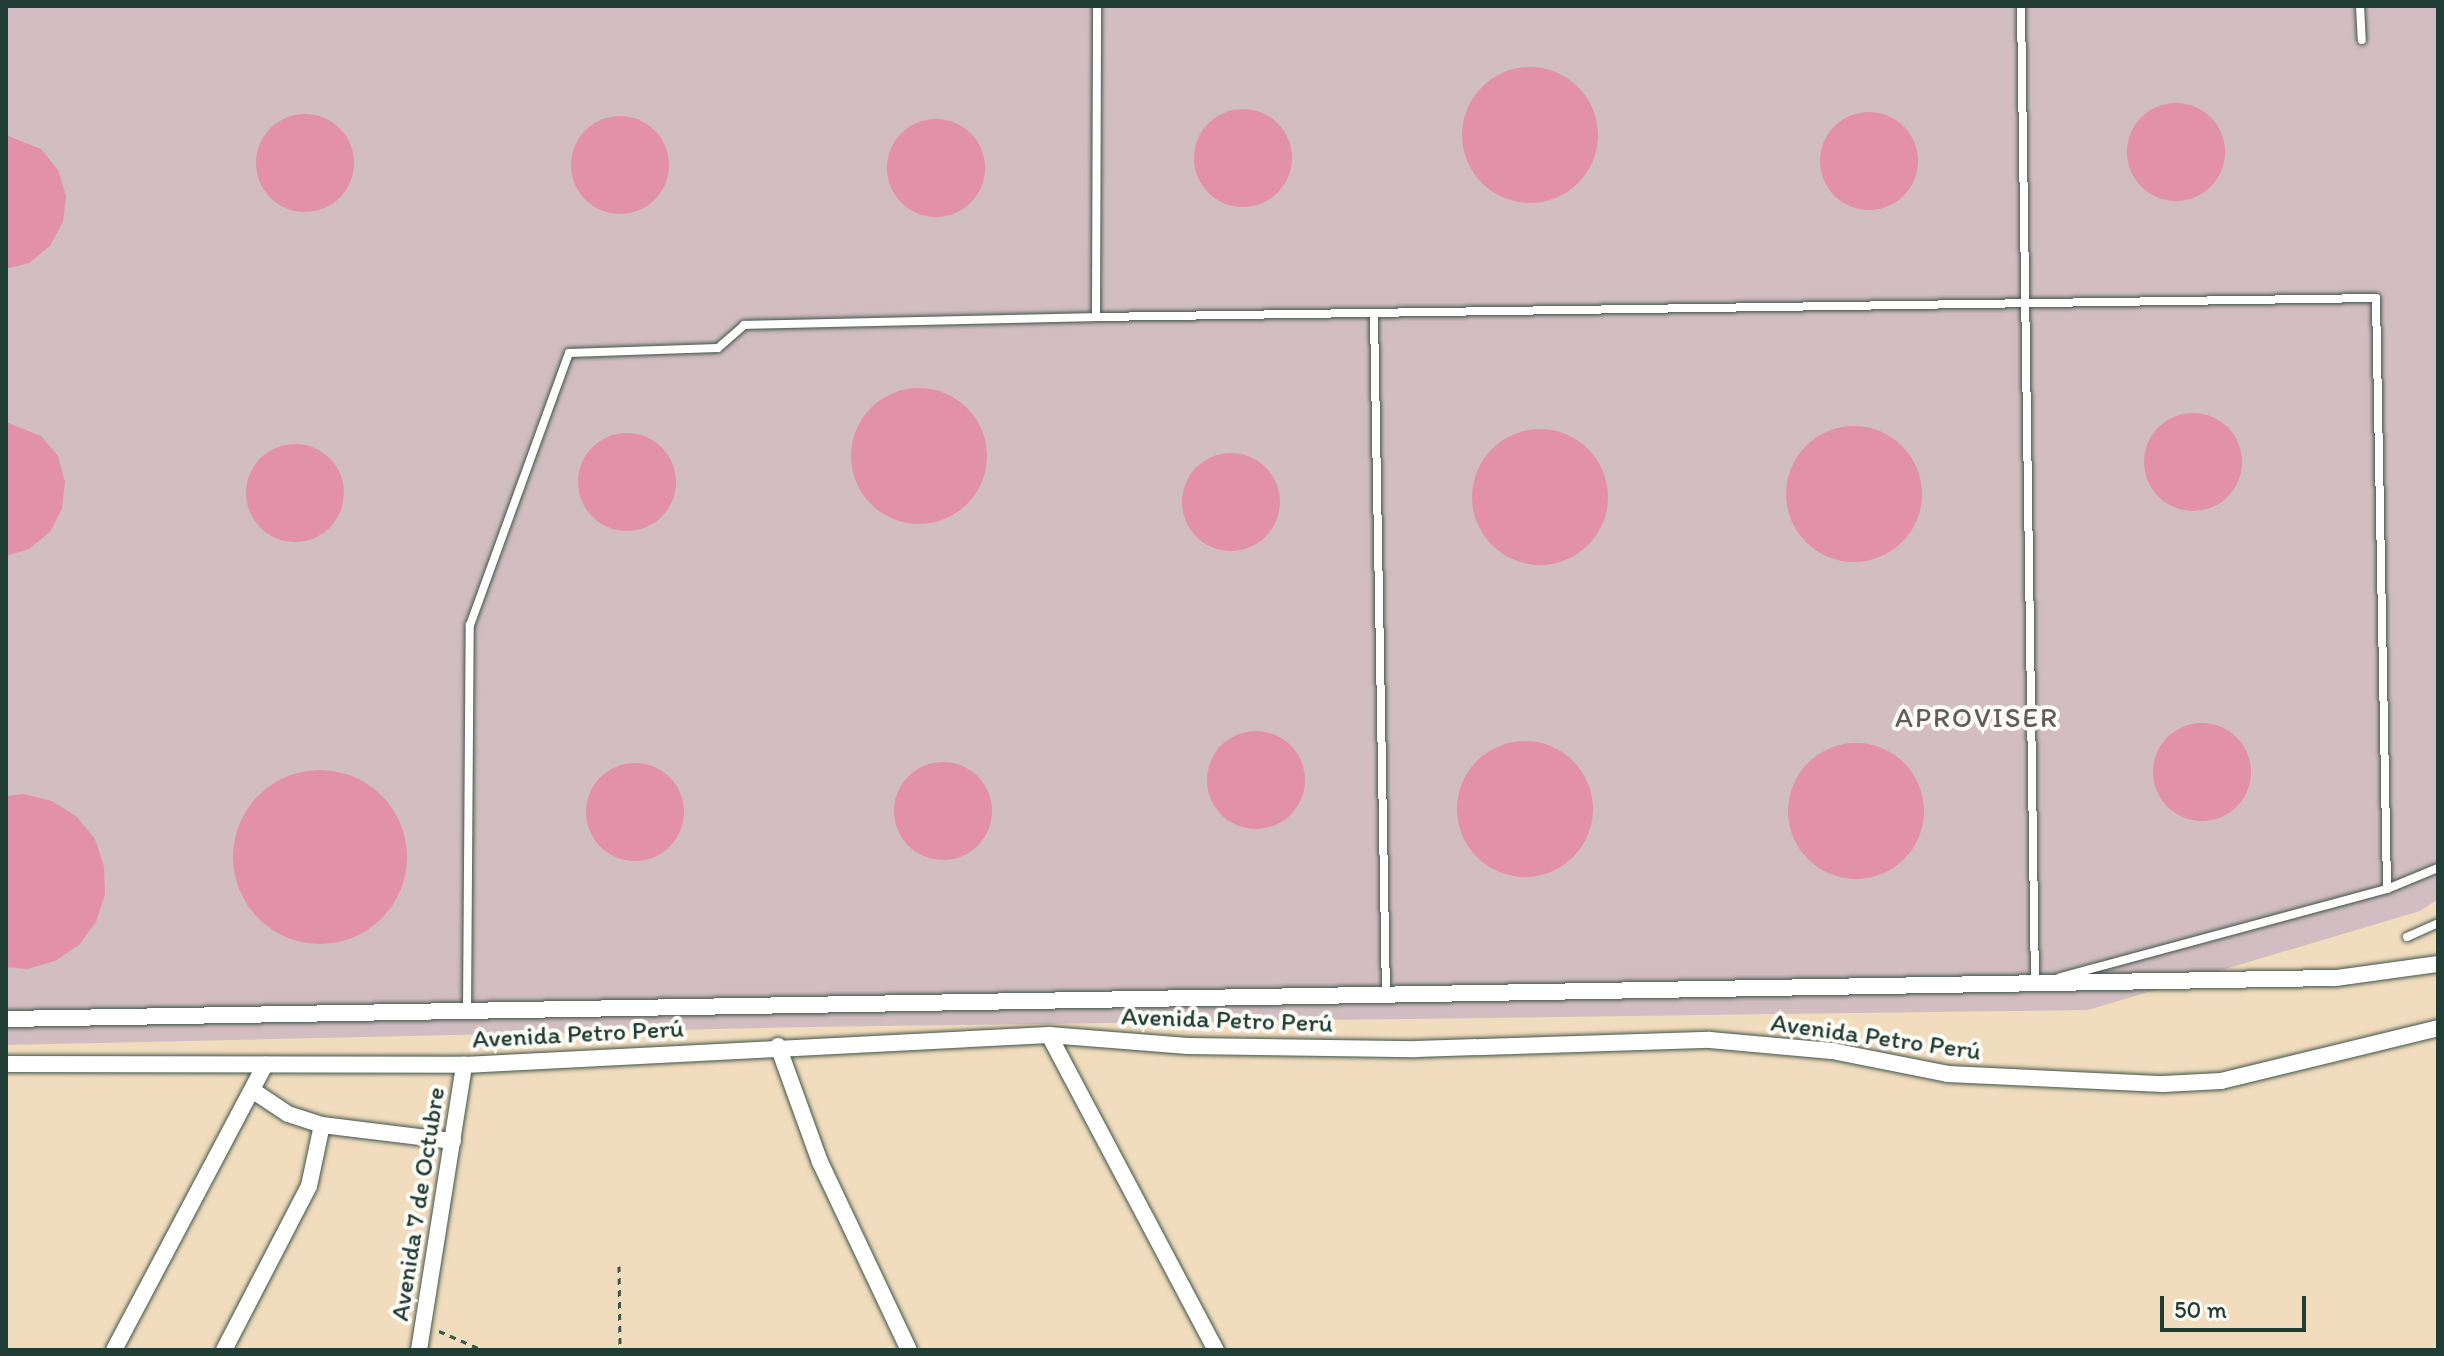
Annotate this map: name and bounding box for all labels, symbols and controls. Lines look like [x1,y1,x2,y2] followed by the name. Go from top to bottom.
[1895,700,2059,734] district label: APROVISER
[1121,1001,1333,1039] street label: Avenida Petro Perú
[1769,1007,1983,1067] street label: Avenida Petro Perú
[472,1013,684,1055] street label: Avenida Petro Perú
[384,1084,452,1324] street label: Avenida 7 de Octubre
[2164,1280,2310,1330] scale bar
[2174,1295,2227,1324] text: 50 m

